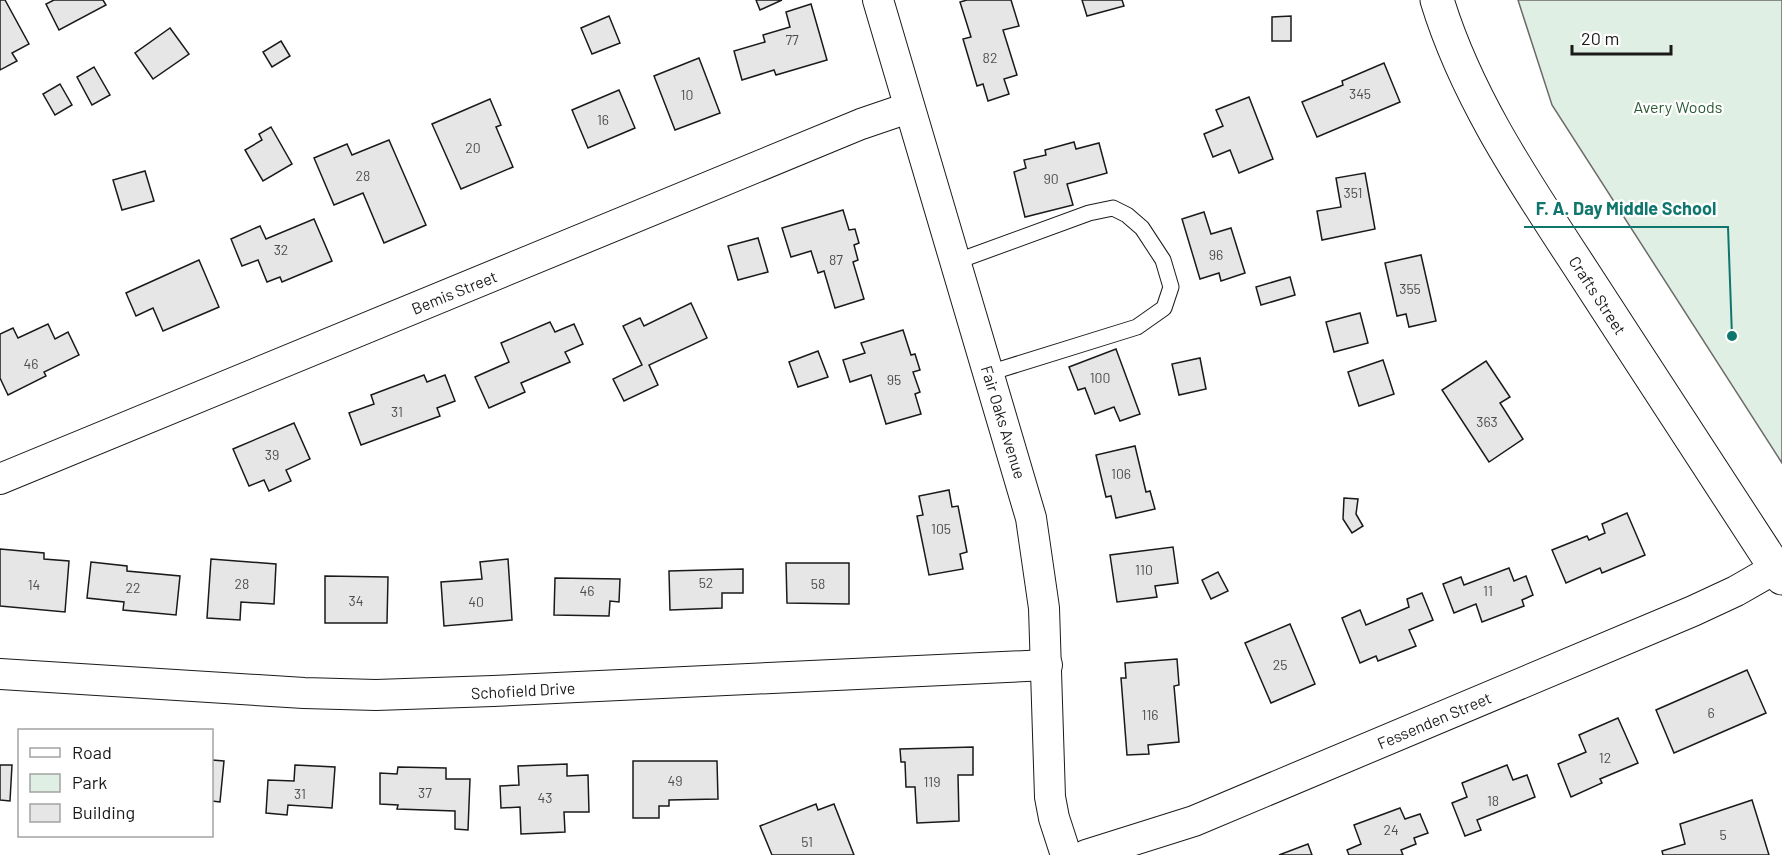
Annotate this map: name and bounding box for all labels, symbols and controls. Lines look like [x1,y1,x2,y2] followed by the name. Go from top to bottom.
[1572,18,1671,56] scale bar
[1581,27,1619,49] text: 20 m
[785,31,799,48] house number: 77
[983,49,997,66] house number: 82
[1349,85,1371,102] house number: 345
[681,86,693,103] house number: 10
[1633,97,1723,116] park label: Avery Woods
[597,111,609,128] house number: 16
[465,139,481,156] house number: 20
[356,167,370,184] house number: 28
[1043,170,1059,187] house number: 90
[1344,184,1362,201] house number: 351
[1524,191,1728,227] callout: F. A. Day Middle School
[1536,197,1716,219] text: F. A. Day Middle School
[274,241,288,258] house number: 32
[1209,246,1223,263] house number: 96
[829,251,843,268] house number: 87
[1566,252,1630,338] street label: Crafts Street
[409,266,499,318] street label: Bemis Street
[1399,280,1421,297] house number: 355
[24,355,38,372] house number: 46
[978,363,1030,481] street label: Fair Oaks Avenue
[1090,369,1110,386] house number: 100
[887,371,901,388] house number: 95
[391,403,403,420] house number: 31
[1476,413,1498,430] house number: 363
[265,446,279,463] house number: 39
[1111,465,1131,482] house number: 106
[931,520,951,537] house number: 105
[1135,561,1153,578] house number: 110
[699,574,713,591] house number: 52
[235,575,249,592] house number: 28
[811,575,825,592] house number: 58
[28,576,40,593] house number: 14
[125,579,141,596] house number: 22
[580,582,594,599] house number: 46
[1483,582,1493,599] house number: 11
[349,592,363,609] house number: 34
[468,593,484,610] house number: 40
[1273,656,1287,673] house number: 25
[470,678,576,702] street label: Schofield Drive
[1374,687,1494,753] street label: Fessenden Street
[1707,704,1715,721] house number: 6
[1141,706,1159,723] house number: 116
[18,729,213,837] legend
[72,741,112,763] text: Road
[1599,749,1611,766] house number: 12
[72,771,107,793] text: Park
[667,772,683,789] house number: 49
[923,773,941,790] house number: 119
[418,784,432,801] house number: 37
[294,785,306,802] house number: 31
[538,789,552,806] house number: 43
[1487,792,1499,809] house number: 18
[72,801,135,823] text: Building
[1383,821,1399,838] house number: 24
[1719,826,1727,843] house number: 5
[801,833,813,850] house number: 51

